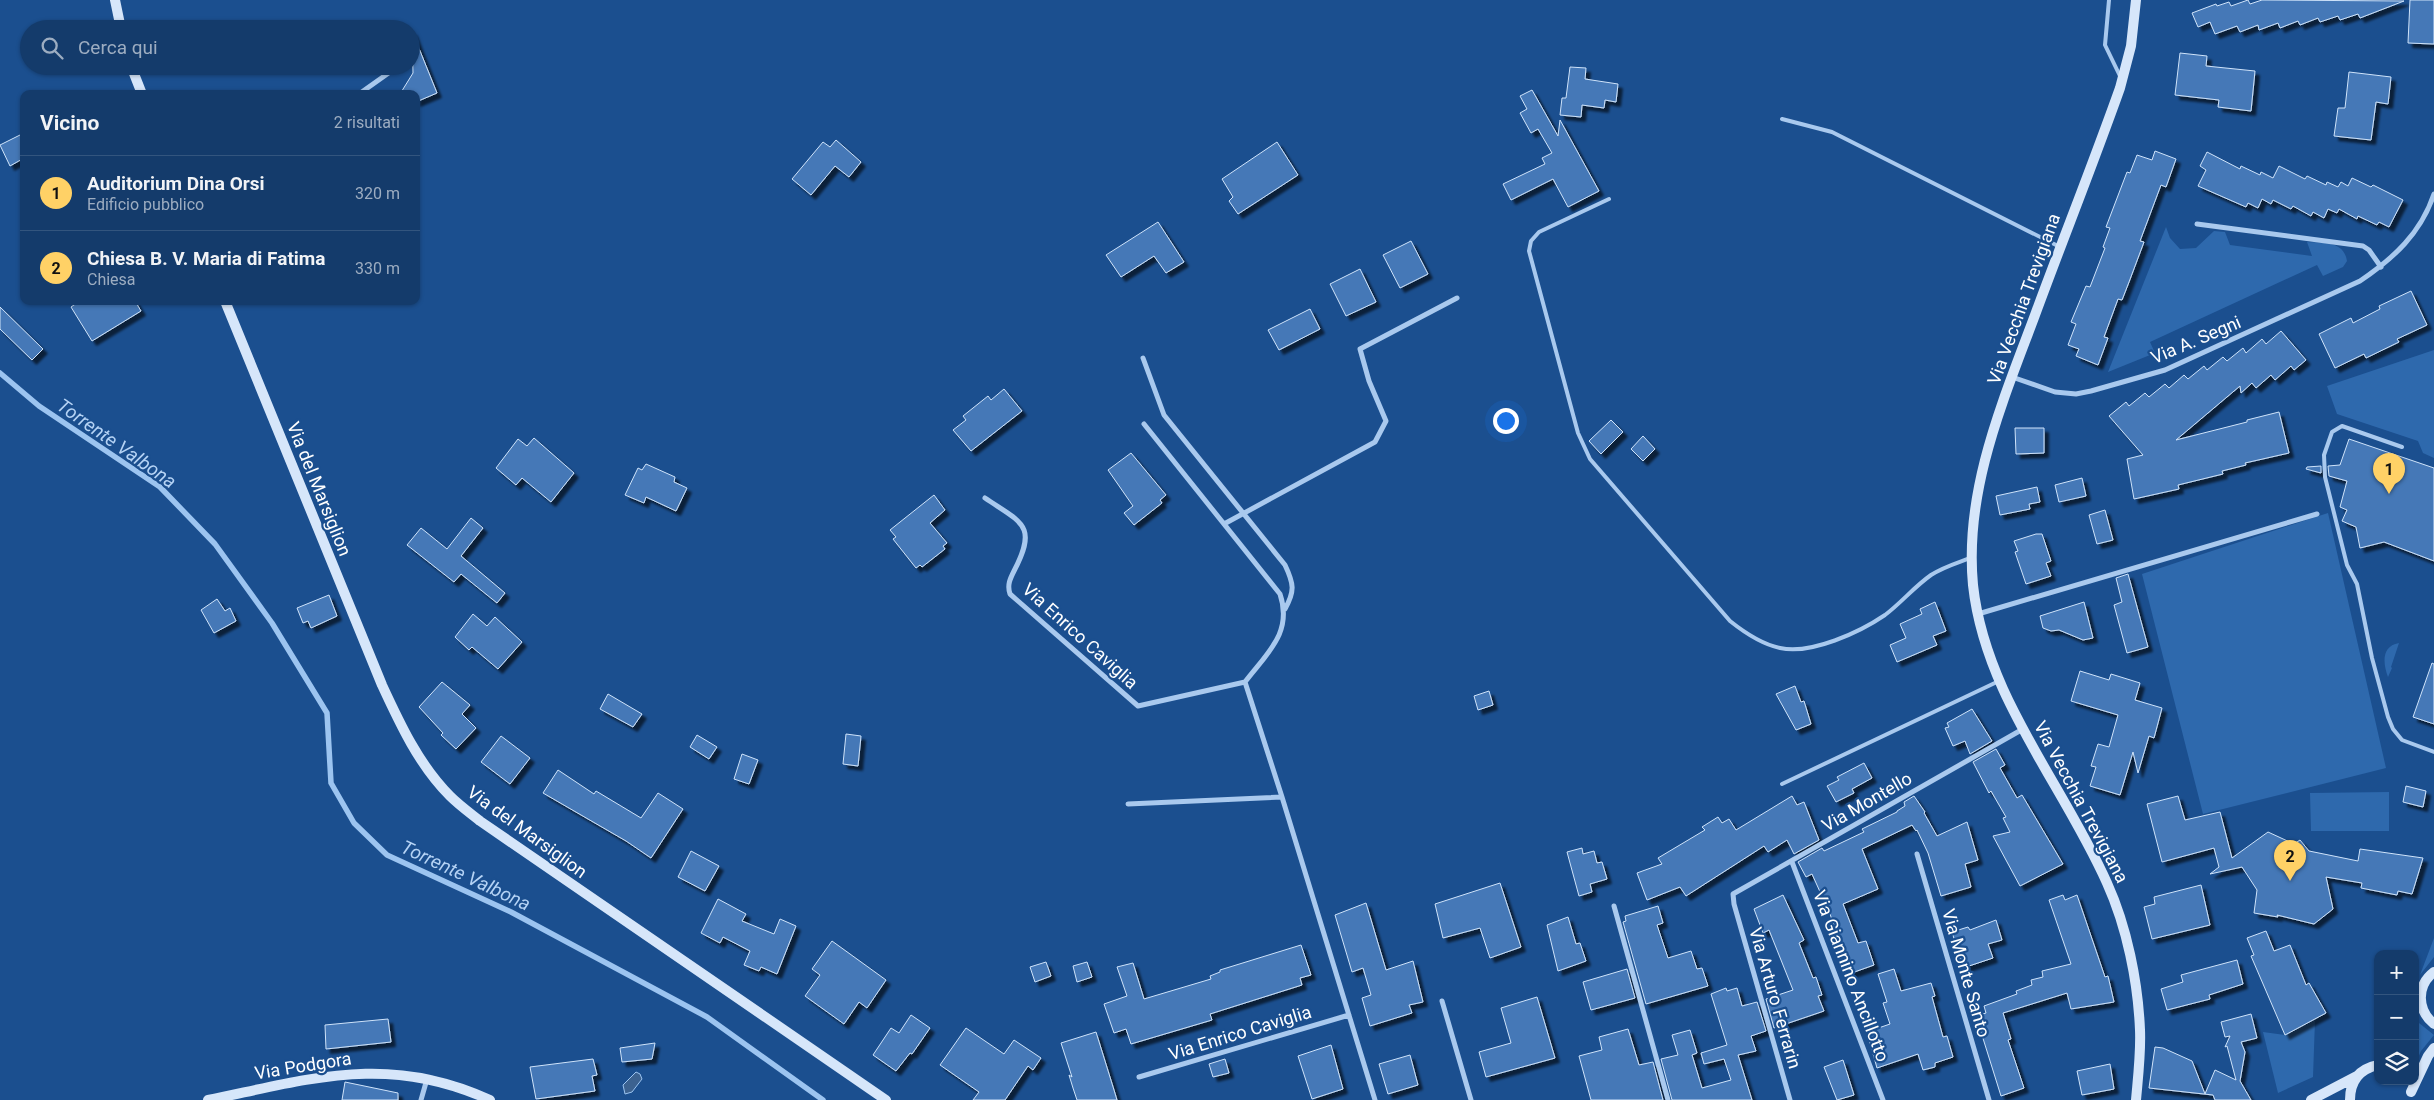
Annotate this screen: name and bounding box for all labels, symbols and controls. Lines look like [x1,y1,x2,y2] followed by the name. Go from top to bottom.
[20,20,420,75] search box
[38,34,66,62] icon: search
[78,36,158,59] text: Cerca qui
[40,111,99,135] text: Vicino
[334,113,400,132] text: 2 risultati
[87,172,265,195] text: Auditorium Dina Orsi
[51,184,61,203] text: 1
[355,184,400,203] text: 320 m
[87,195,204,214] text: Edificio pubblico
[1983,211,2064,387] street label: Via Vecchia Trevigiana
[87,247,325,270] text: Chiesa B. V. Maria di Fatima
[51,259,61,278] text: 2
[355,259,400,278] text: 330 m
[87,270,136,289] text: Chiesa
[2148,311,2244,368] street label: Via A. Segni
[53,394,181,493] water label: Torrente Valbona
[1493,408,1519,434] your location
[283,419,356,559] street label: Via del Marsiglion
[2373,453,2405,494] pin: 1
[1018,578,1142,693] street label: Via Enrico Caviglia
[2030,717,2133,886] street label: Via Vecchia Trevigiana
[1818,767,1916,836] street label: Via Montello
[463,781,591,882] street label: Via del Marsiglion
[397,835,534,916] water label: Torrente Valbona
[2274,840,2306,881] pin: 2
[1809,887,1894,1064] street label: Via Giannino Ancillotto
[1938,906,1995,1039] street label: Via Monte Santo
[1745,925,1806,1071] street label: Via Arturo Ferrarin
[2374,950,2419,1085] map controls
[2374,950,2419,995] button: +
[2374,995,2419,1040] button: −
[1166,1001,1314,1064] street label: Via Enrico Caviglia
[2374,1040,2419,1085] button: layers
[253,1047,353,1084] street label: Via Podgora

